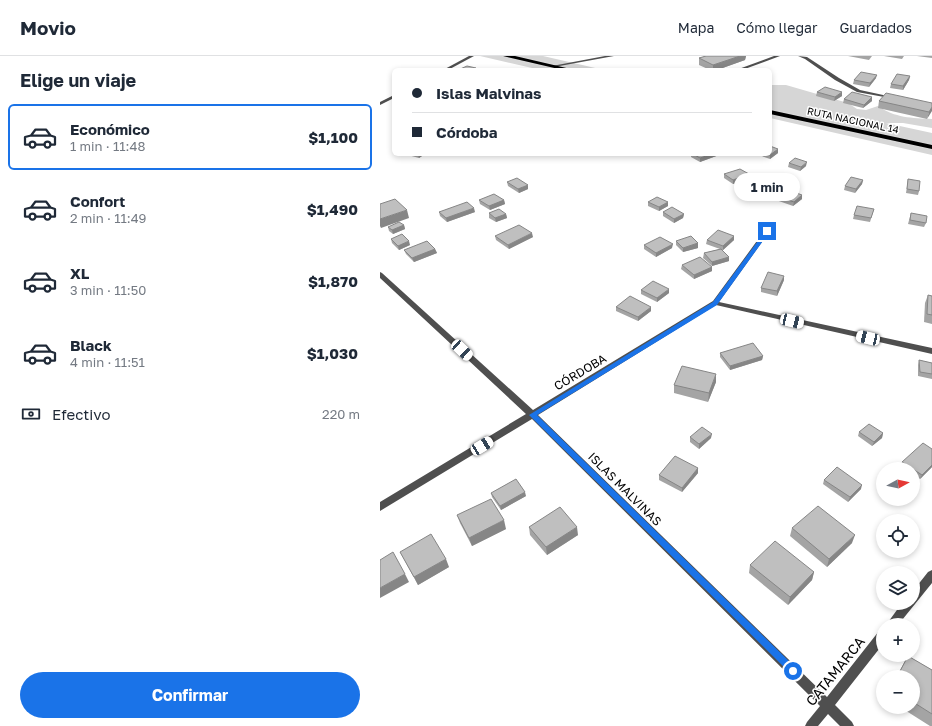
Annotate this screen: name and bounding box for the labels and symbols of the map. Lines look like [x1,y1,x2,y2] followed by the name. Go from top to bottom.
[806,104,900,136] street label: RUTA NACIONAL 14
[734,173,800,201] callout: 1 min
[758,222,776,240] route end
[779,312,805,330] car
[855,329,881,347] car
[449,337,475,363] car
[551,351,609,393] street label: CÓRDOBA
[469,435,495,457] car
[585,449,665,529] street label: ISLAS MALVINAS
[876,462,920,506] north arrow
[802,633,868,709] street label: CATAMARCA
[784,662,802,680] route start

